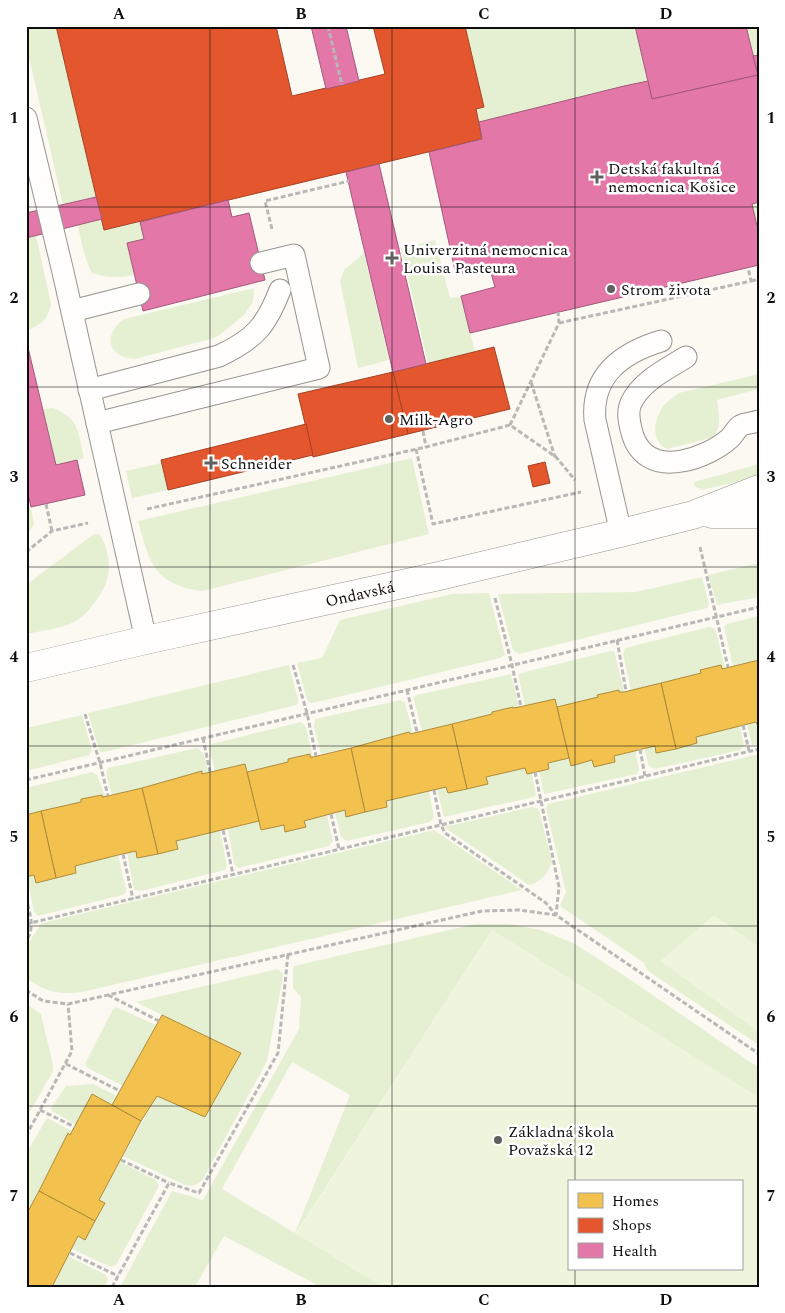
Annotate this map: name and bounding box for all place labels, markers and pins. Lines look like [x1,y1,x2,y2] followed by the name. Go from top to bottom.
[608,157,736,199] place label: Detská fakultná nemocnica Košice
[590,170,604,184] marker: Detská fakultná nemocnica Košice
[403,238,568,280] place label: Univerzitná nemocnica Louisa Pasteura
[385,251,399,265] marker: Univerzitná nemocnica Louisa Pasteura
[621,278,711,302] place label: Strom života
[605,283,617,295] marker: Strom života
[399,408,473,432] place label: Milk-Agro
[383,413,395,425] marker: Milk-Agro
[221,452,292,476] place label: Schneider
[205,457,217,469] marker: Schneider
[508,1120,614,1162] place label: Základná škola Považská 12
[492,1134,504,1146] marker: Základná škola Považská 12

